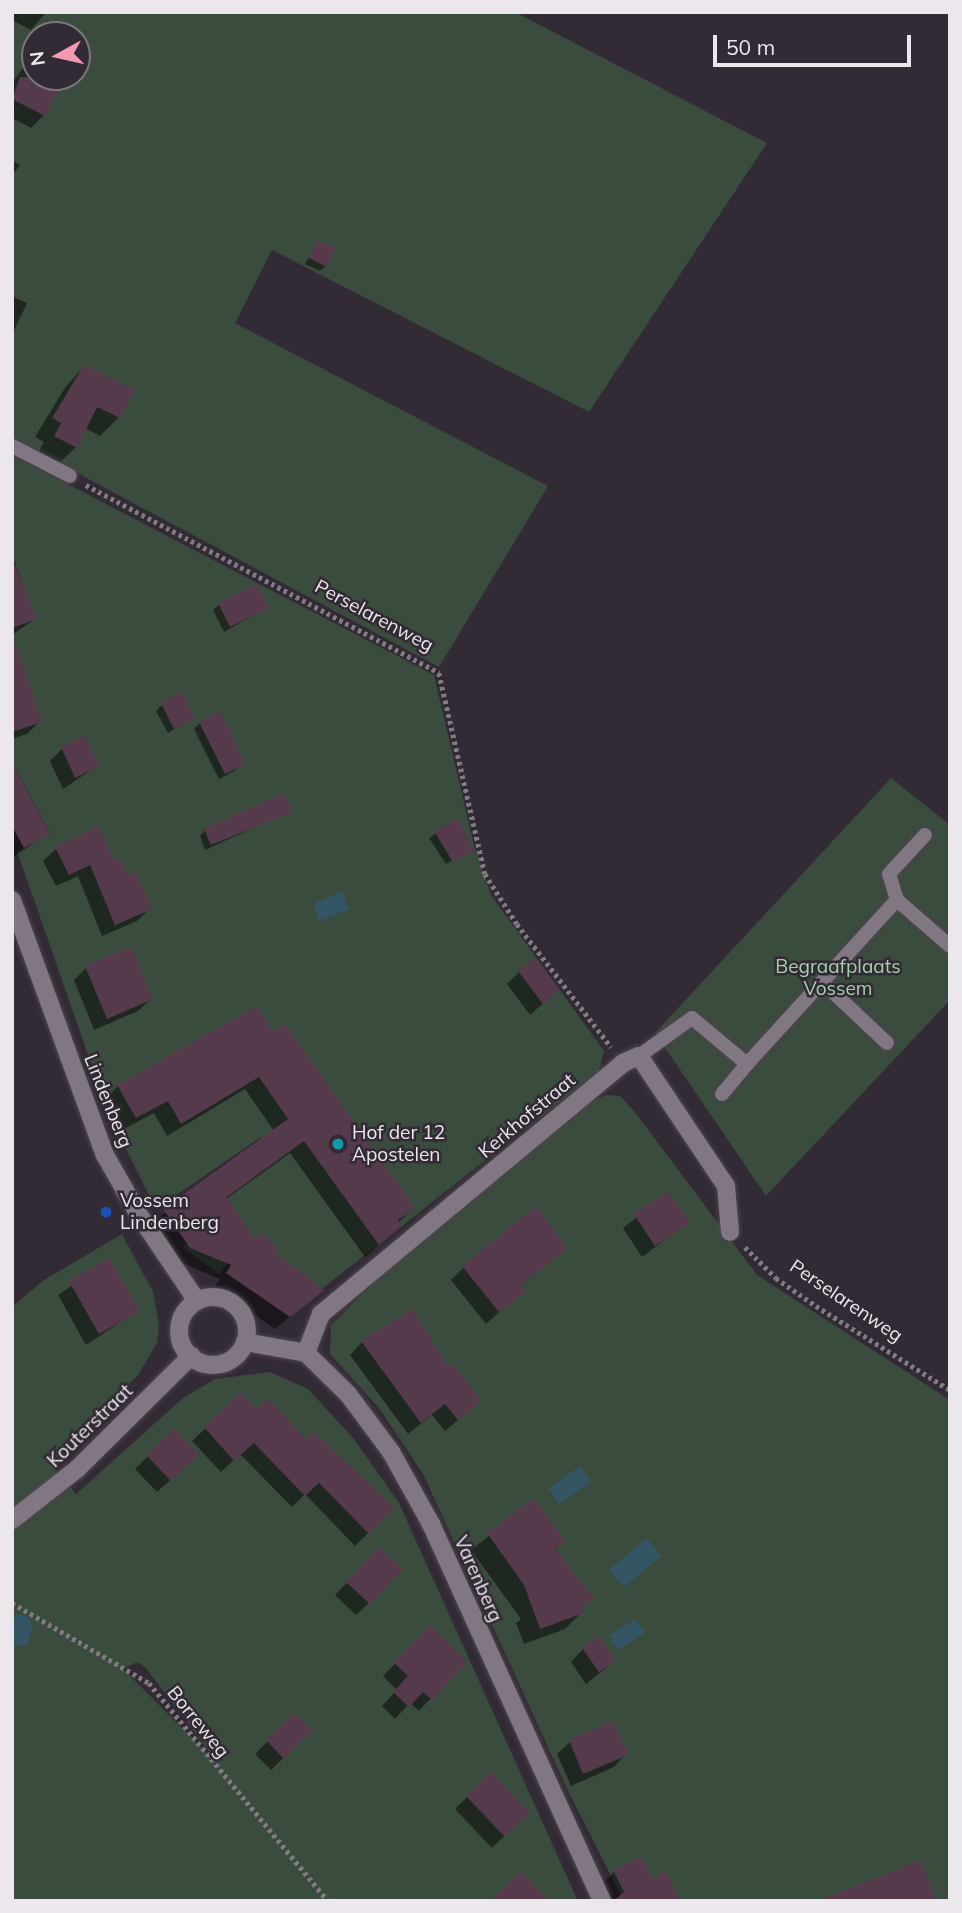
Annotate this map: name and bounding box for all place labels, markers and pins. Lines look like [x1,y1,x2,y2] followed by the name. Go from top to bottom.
[352,1122,445,1166] place label: Hof der 12 Apostelen
[330,1136,346,1152] marker: Hof der 12 Apostelen
[120,1190,219,1234] place label: Vossem Lindenberg
[98,1204,114,1220] marker: Vossem Lindenberg

